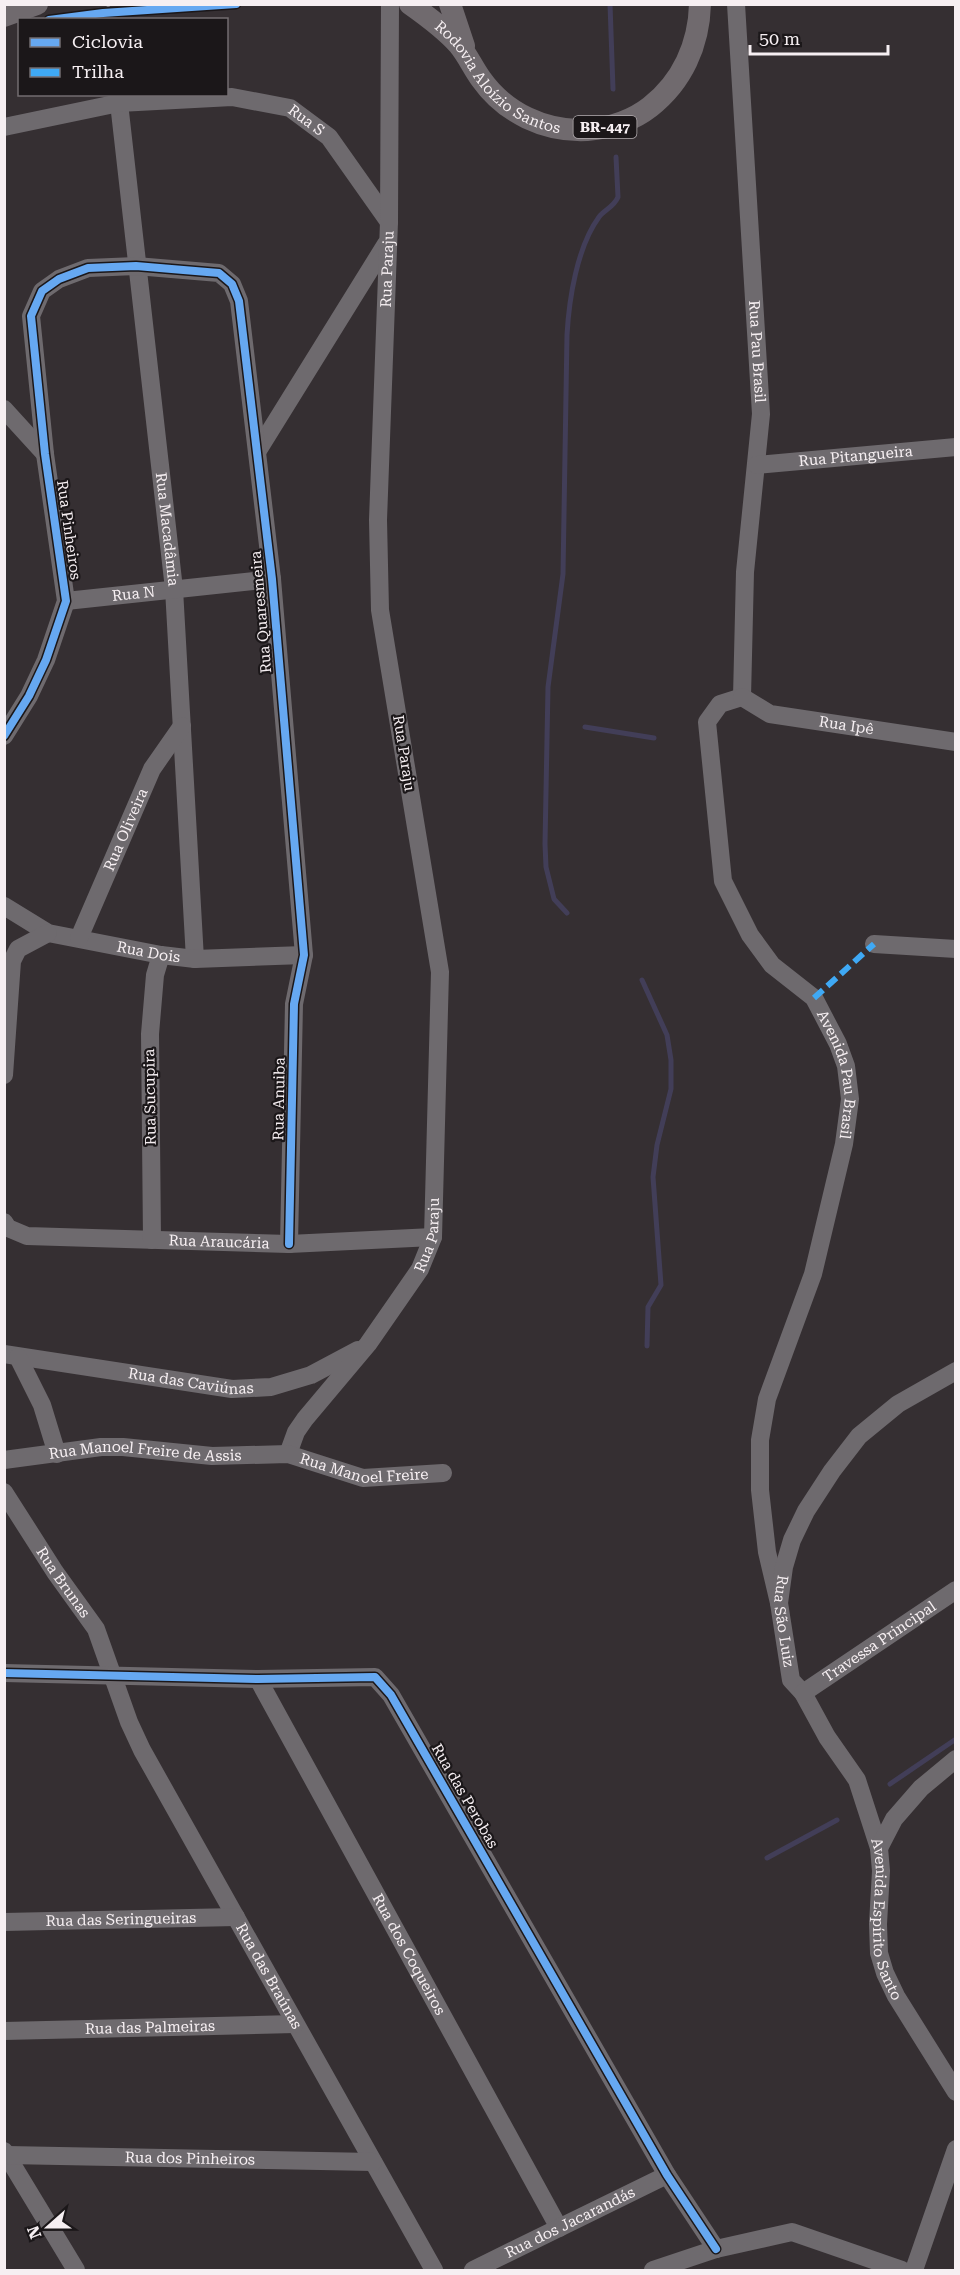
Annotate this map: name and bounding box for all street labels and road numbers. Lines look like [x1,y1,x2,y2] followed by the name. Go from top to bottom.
[431,17,562,137] street label: Rodovia Aloízio Santos
[285,101,328,140] street label: Rua S
[574,116,636,138] road number: BR-447
[377,230,398,308] street label: Rua Paraju
[745,300,769,404] street label: Rua Pau Brasil
[798,442,913,470] street label: Rua Pitangueira
[152,471,183,587] street label: Rua Macadâmia
[53,479,85,581] street label: Rua Pinheiros
[247,550,275,674] street label: Rua Quaresmeira
[111,583,156,605] street label: Rua N
[818,712,875,739] street label: Rua Ipê
[389,714,419,793] street label: Rua Paraju
[100,786,152,874] street label: Rua Oliveira
[115,938,181,966] street label: Rua Dois
[813,1007,859,1141] street label: Avenida Pau Brasil
[140,1049,160,1145] street label: Rua Sucupira
[269,1057,289,1141] street label: Rua Anuiba
[411,1197,443,1275] street label: Rua Paraju
[168,1231,270,1252] street label: Rua Araucária
[127,1364,254,1398] street label: Rua das Caviúnas
[48,1438,242,1465] street label: Rua Manoel Freire de Assis
[298,1449,429,1487] street label: Rua Manoel Freire
[32,1544,94,1621] street label: Rua Brunas
[770,1574,798,1668] street label: Rua São Luiz
[819,1597,940,1686] street label: Travessa Principal
[428,1741,502,1851] street label: Rua das Perobas
[867,1836,906,2003] street label: Avenida Espírito Santo
[368,1891,449,2018] street label: Rua dos Coqueiros
[45,1909,197,1930] street label: Rua das Seringueiras
[232,1920,306,2032] street label: Rua das Braúnas
[85,2017,215,2038] street label: Rua das Palmeiras
[125,2148,255,2169] street label: Rua dos Pinheiros
[502,2183,638,2262] street label: Rua dos Jacarandás

